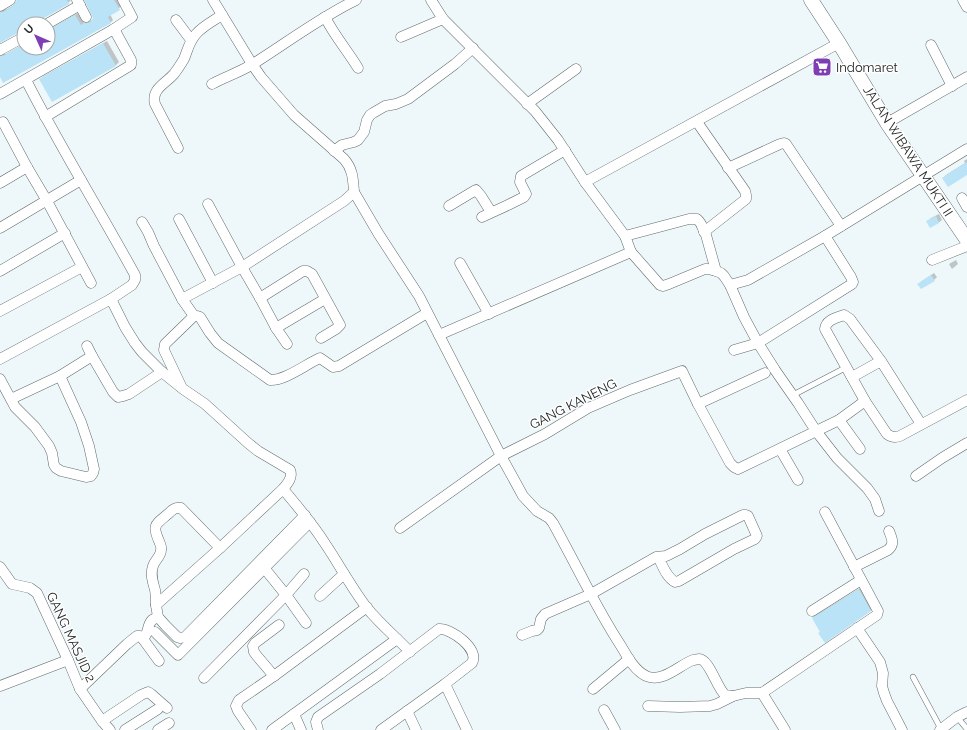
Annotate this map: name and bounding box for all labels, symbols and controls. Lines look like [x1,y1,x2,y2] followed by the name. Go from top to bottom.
[16,16,56,56] north arrow
[22,22,37,37] text: U
[811,56,833,78] supermarket icon: Indomaret
[836,60,899,75] place label: Indomaret
[860,83,956,219] street label: JALAN WIBAWA MUKTI II
[527,376,619,432] street label: GANG KANENG
[44,590,99,685] street label: GANG MASJID 2

